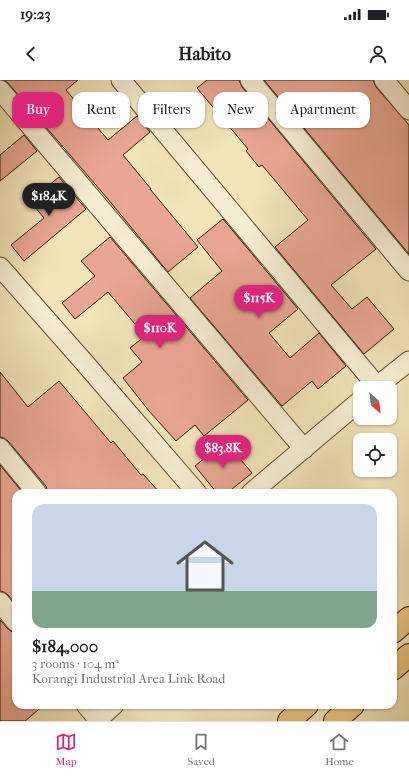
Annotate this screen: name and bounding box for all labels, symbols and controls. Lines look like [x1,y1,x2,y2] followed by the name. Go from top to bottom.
[20,5,51,23] text: 19:23
[20,43,42,65] icon: back
[367,43,389,65] icon: person
[178,44,231,65] text: Habito
[12,92,64,128] chip: Buy
[72,92,130,128] chip: Rent
[138,92,205,128] chip: Filters
[213,92,268,128] chip: New
[276,92,370,128] chip: Apartment
[21,183,77,217] pin: $184K
[31,188,67,203] text: $184K
[231,285,287,319] pin: $115K
[243,290,275,305] text: $115K
[132,315,188,349] pin: $110K
[144,320,176,335] text: $110K
[353,381,397,425] north arrow
[353,381,397,477] map controls
[353,433,397,477] button: locate
[190,435,256,469] pin: $83.8K
[204,440,242,455] text: $83.8K
[169,530,241,602] icon: home
[32,636,98,656] text: $184,000
[32,656,119,671] text: 3 rooms · 104 m²
[32,671,225,686] text: Korangi Industrial Area Link Road
[55,731,77,768] tab: Map
[188,731,215,768] tab: Saved
[325,731,354,768] tab: Home

